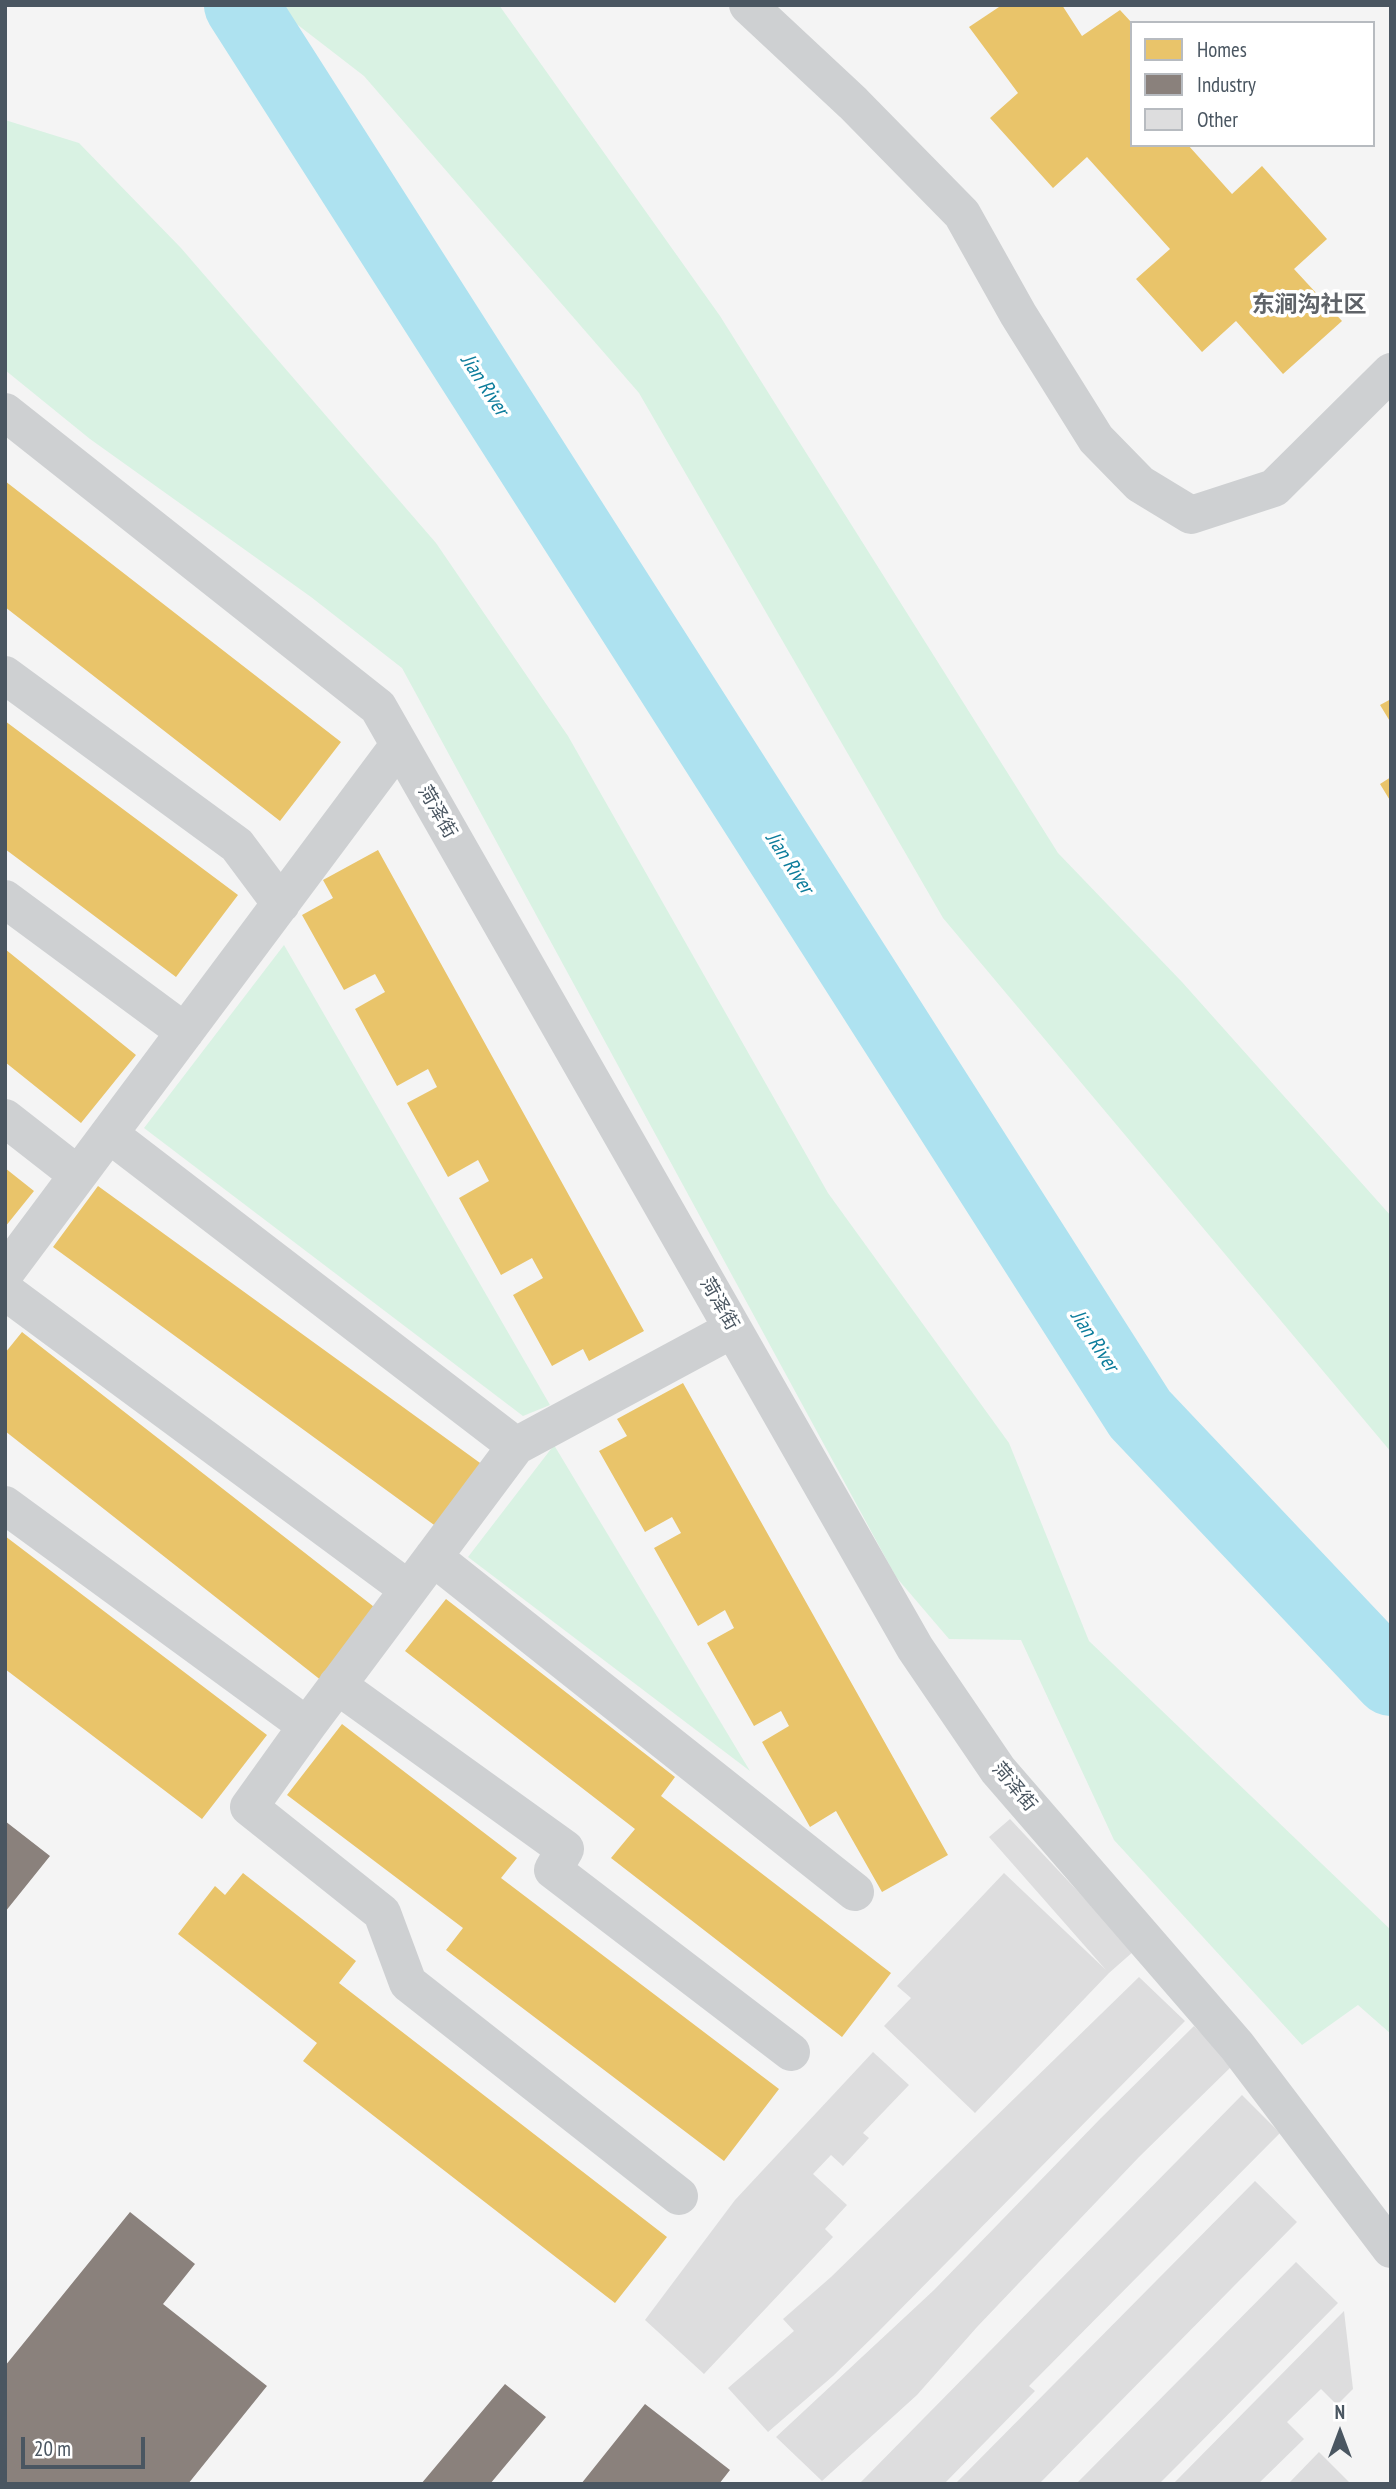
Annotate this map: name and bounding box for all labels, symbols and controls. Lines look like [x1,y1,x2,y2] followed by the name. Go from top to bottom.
[1130,21,1375,147] legend
[1197,36,1247,63] text: Homes
[1197,71,1256,98] text: Industry
[1197,106,1238,133] text: Other
[1252,291,1366,319] district label: 东涧沟社区
[455,349,513,421] water label: Jian River
[413,782,461,842] street label: 菏泽街
[760,827,818,899] water label: Jian River
[695,1274,743,1334] street label: 菏泽街
[1065,1305,1123,1377] water label: Jian River
[987,1758,1041,1816] street label: 菏泽街
[1305,2398,1375,2468] north arrow
[1335,2400,1345,2424] text: N
[24,2422,149,2466] scale bar
[34,2435,71,2462] text: 20 m

